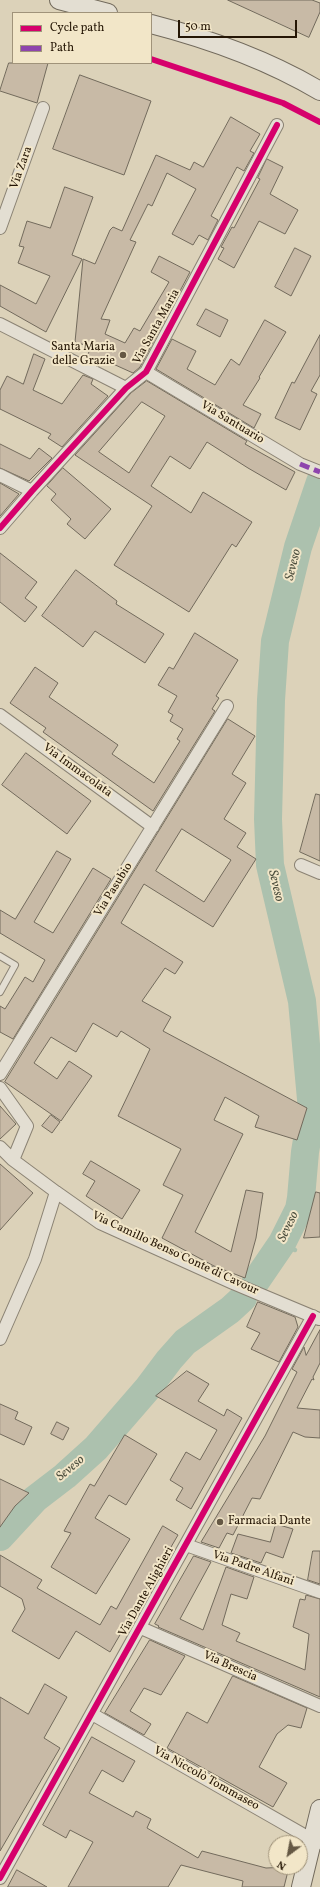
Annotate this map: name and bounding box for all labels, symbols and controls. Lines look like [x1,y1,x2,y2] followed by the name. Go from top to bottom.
[12,12,152,64] legend
[180,12,299,38] scale bar
[185,19,211,35] text: 50 m
[50,20,105,36] text: Cycle path
[50,40,74,56] text: Path
[8,145,36,191] street label: Via Zara
[130,287,184,367] street label: Via Santa Maria
[51,341,115,369] place label: Santa Maria delle Grazie
[118,350,128,360] marker: Santa Maria delle Grazie
[198,398,266,448] street label: Via Santuario
[283,548,305,582] water label: Seveso
[39,741,115,801] street label: Via Immacolata
[92,860,136,920] street label: Via Pasubio
[264,869,286,903] water label: Seveso
[89,1209,261,1299] street label: Via Camillo Benso Conte di Cavour
[275,1209,303,1245] water label: Seveso
[54,1453,88,1485] water label: Seveso
[228,1515,311,1529] place label: Farmacia Dante
[215,1517,225,1527] marker: Farmacia Dante
[116,1545,178,1639] street label: Via Dante Alighieri
[210,1548,296,1590] street label: Via Padre Alfani
[201,1649,259,1685] street label: Via Brescia
[151,1744,261,1814] street label: Via Niccolò Tommaseo
[268,1835,308,1875] north arrow
[275,1856,289,1873] text: N

